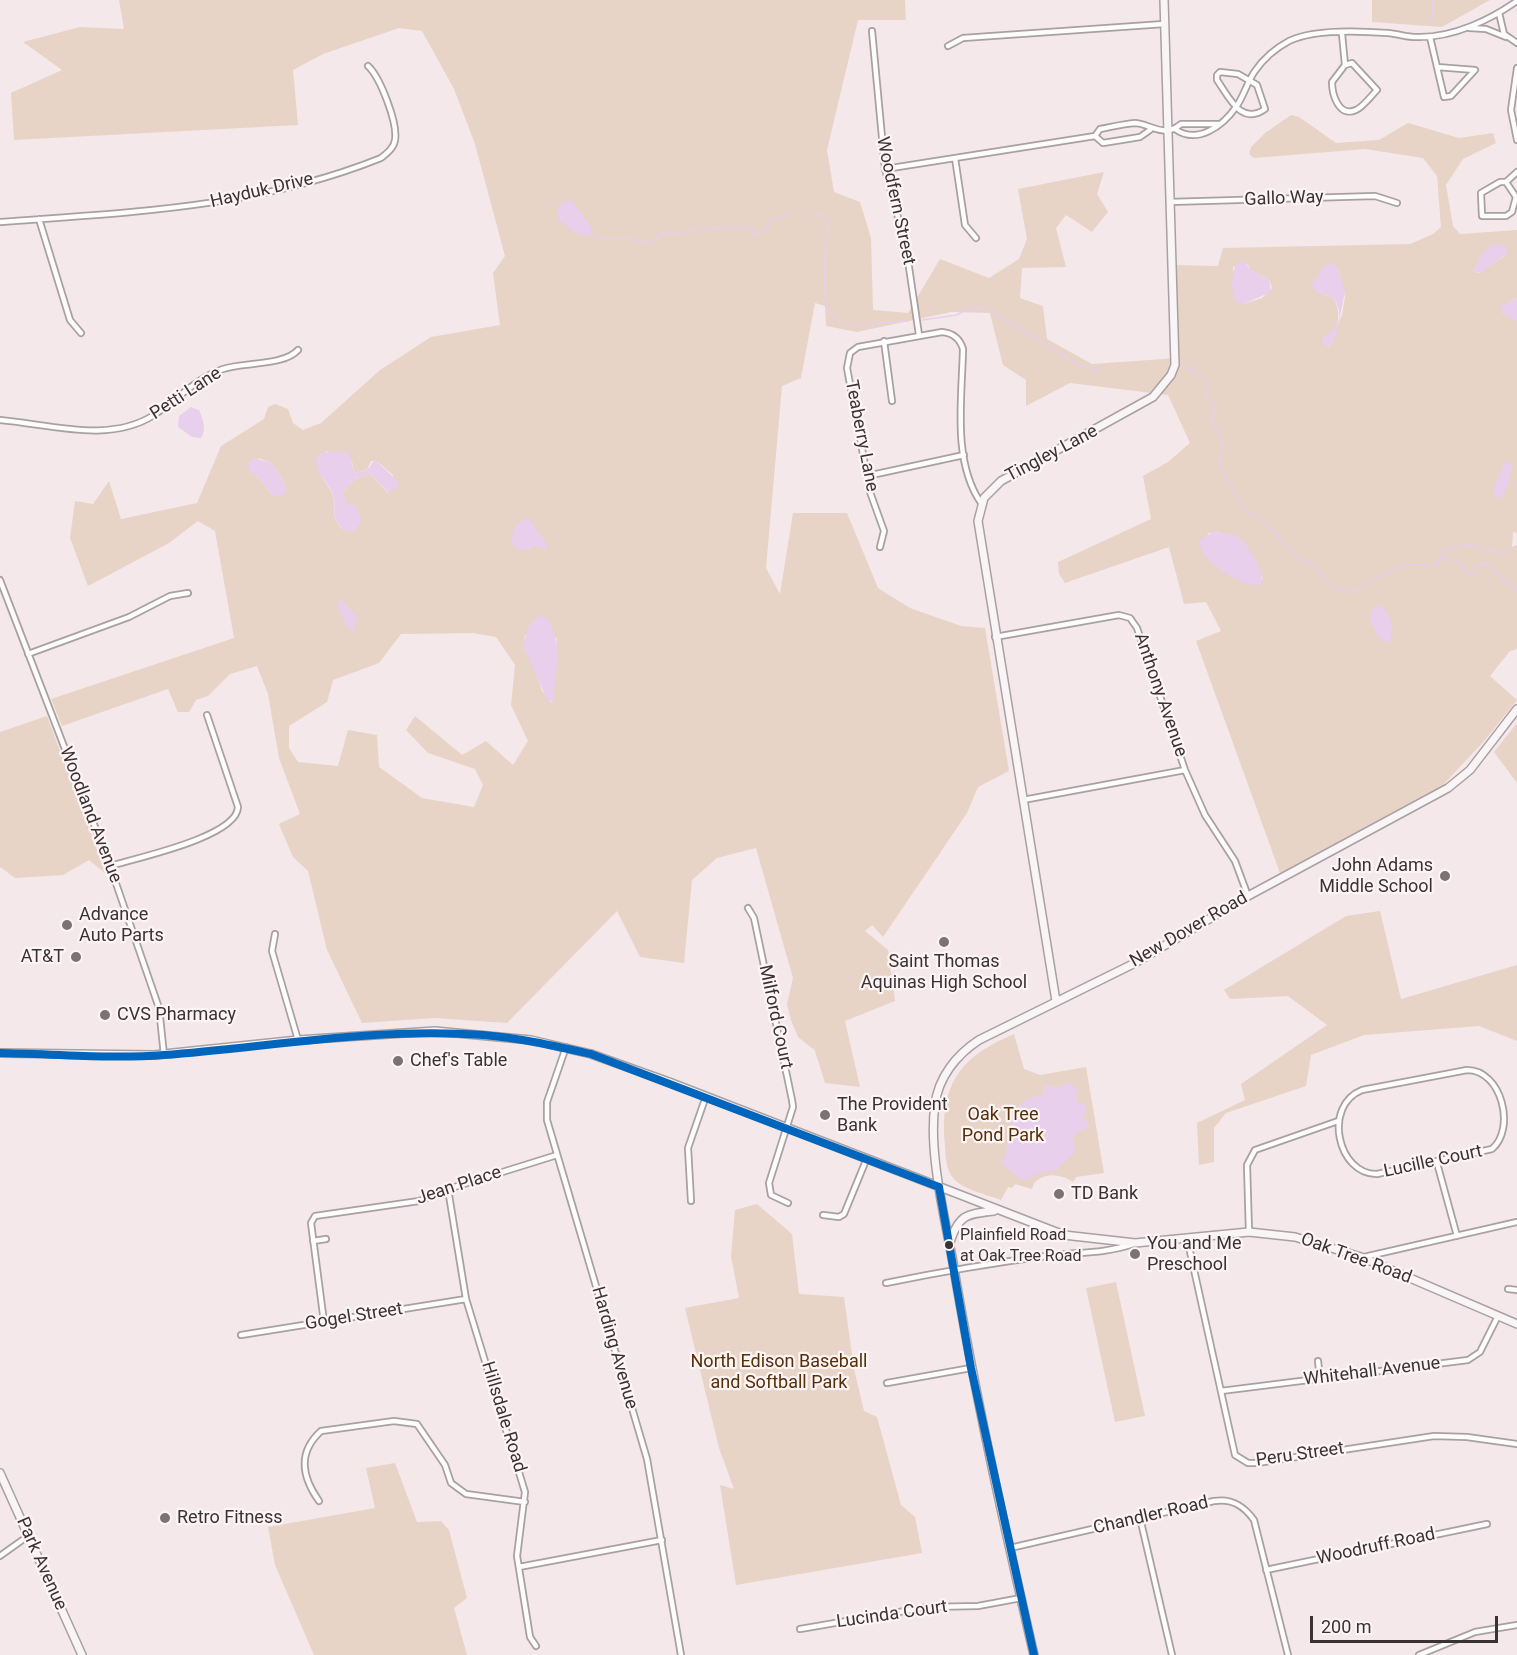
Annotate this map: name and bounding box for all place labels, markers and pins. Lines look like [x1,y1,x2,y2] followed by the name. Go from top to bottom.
[1319,855,1433,898] place label: John Adams Middle School
[1438,869,1452,883] marker: John Adams Middle School
[79,904,164,946] place label: Advance Auto Parts
[60,918,74,932] marker: Advance Auto Parts
[937,935,951,949] marker: Saint Thomas Aquinas High School
[21,946,64,968] place label: AT&T
[69,950,83,964] marker: AT&T
[861,951,1027,994] place label: Saint Thomas Aquinas High School
[117,1004,236,1026] place label: CVS Pharmacy
[98,1008,112,1022] marker: CVS Pharmacy
[410,1050,507,1072] place label: Chef's Table
[391,1054,405,1068] marker: Chef's Table
[837,1094,948,1136] place label: The Provident Bank
[818,1108,832,1122] marker: The Provident Bank
[1071,1183,1138,1205] place label: TD Bank
[1052,1187,1066,1201] marker: TD Bank
[960,1226,1082,1264] place label: Plainfield Road at Oak Tree Road
[1147,1233,1242,1276] place label: You and Me Preschool
[943,1239,955,1251] marker: Plainfield Road at Oak Tree Road
[1128,1247,1142,1261] marker: You and Me Preschool
[177,1507,282,1529] place label: Retro Fitness
[158,1511,172,1525] marker: Retro Fitness

